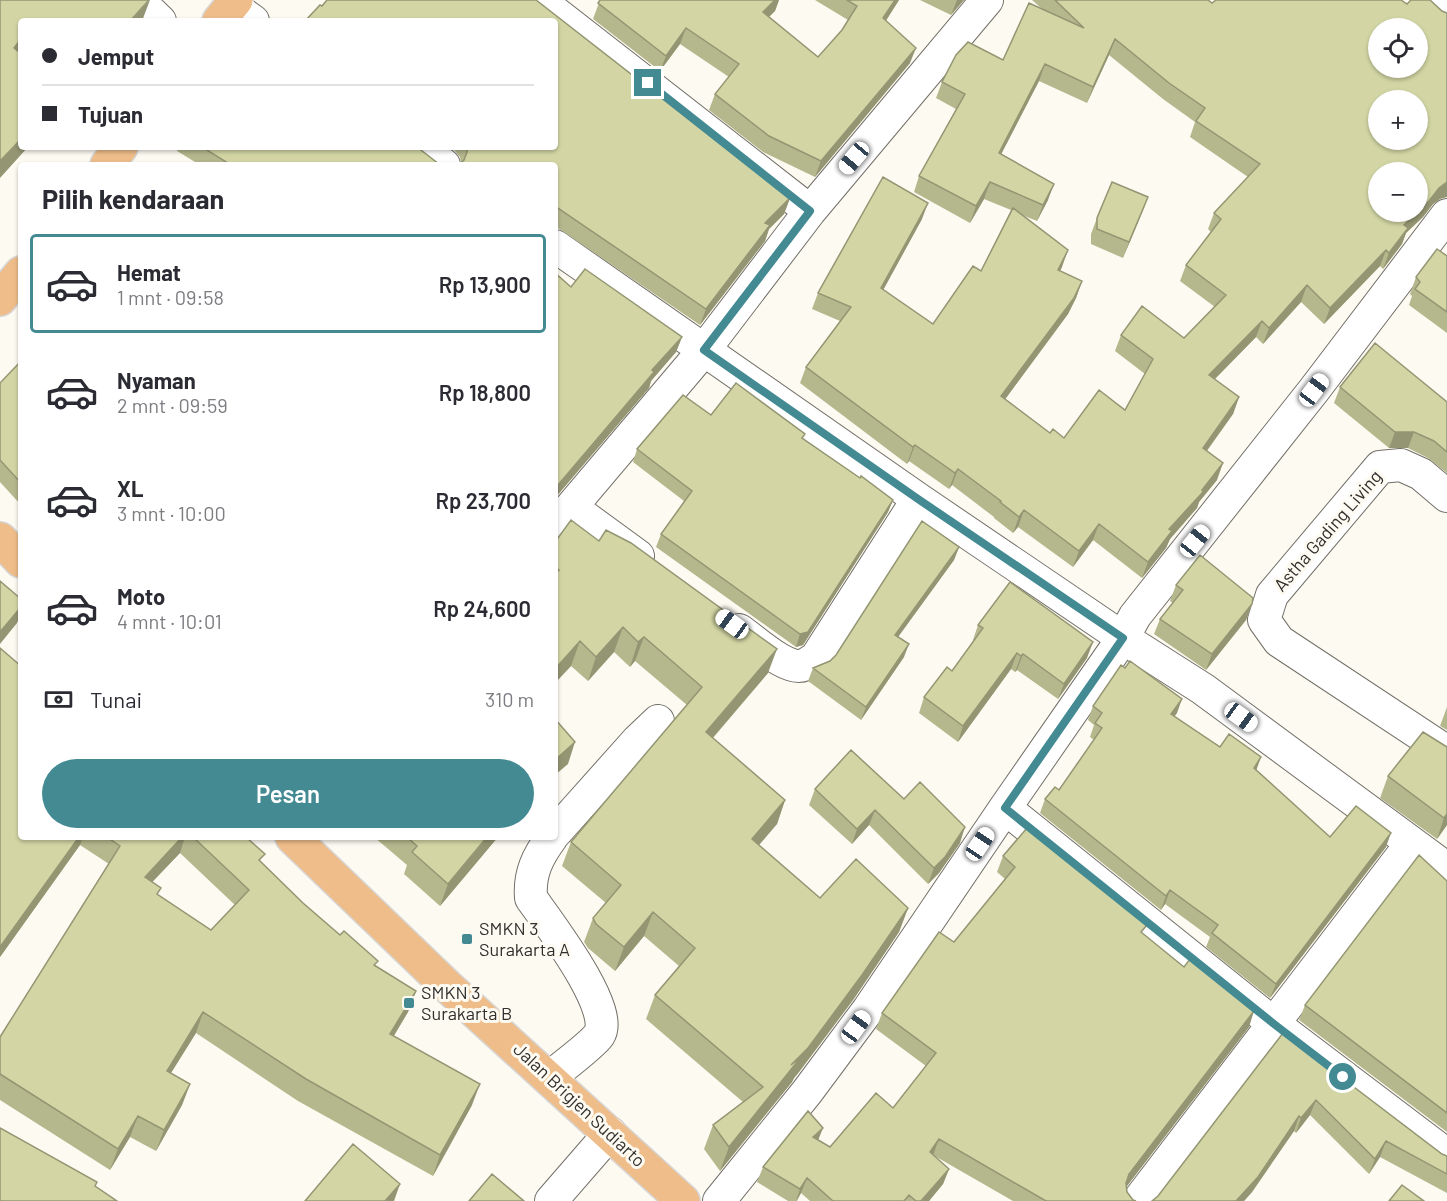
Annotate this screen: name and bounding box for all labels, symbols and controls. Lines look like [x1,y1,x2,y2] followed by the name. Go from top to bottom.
[1368,18,1428,222] map controls
[1368,18,1428,78] button: locate
[78,43,154,69] text: Jemput
[634,69,661,96] route end
[1368,90,1428,150] button: +
[78,101,143,127] text: Tujuan
[836,138,872,178] car
[1368,162,1428,222] button: −
[42,182,224,214] text: Pilih kendaraan
[45,257,99,311] icon: car
[117,259,181,285] text: Hemat
[439,271,531,297] text: Rp 13,900
[117,285,224,309] text: 1 mnt · 09:58
[45,365,99,419] icon: car
[117,367,196,393] text: Nyaman
[1296,370,1332,410] car
[439,379,531,405] text: Rp 18,800
[117,393,228,417] text: 2 mnt · 09:59
[1269,465,1386,595] street label: Astha Gading Living
[45,473,99,527] icon: car
[117,475,143,501] text: XL
[436,487,531,513] text: Rp 23,700
[117,501,226,525] text: 3 mnt · 10:00
[1177,521,1213,561] car
[45,581,99,635] icon: car
[117,583,165,609] text: Moto
[433,595,531,621] text: Rp 24,600
[712,606,752,642] car
[117,609,222,633] text: 4 mnt · 10:01
[42,683,75,716] icon: cash
[90,686,142,712] text: Tunai
[485,687,534,711] text: 310 m
[1221,699,1261,735] car
[42,759,534,828] button: Pesan
[962,824,998,864] car
[479,917,570,960] place label: SMKN 3 Surakarta A
[460,932,474,946] marker: SMKN 3 Surakarta A
[421,981,512,1024] place label: SMKN 3 Surakarta B
[402,996,416,1010] marker: SMKN 3 Surakarta B
[838,1007,874,1047] car
[509,1037,650,1171] street label: Jalan Brigjen Sudiarto
[1329,1063,1356,1090] route start

